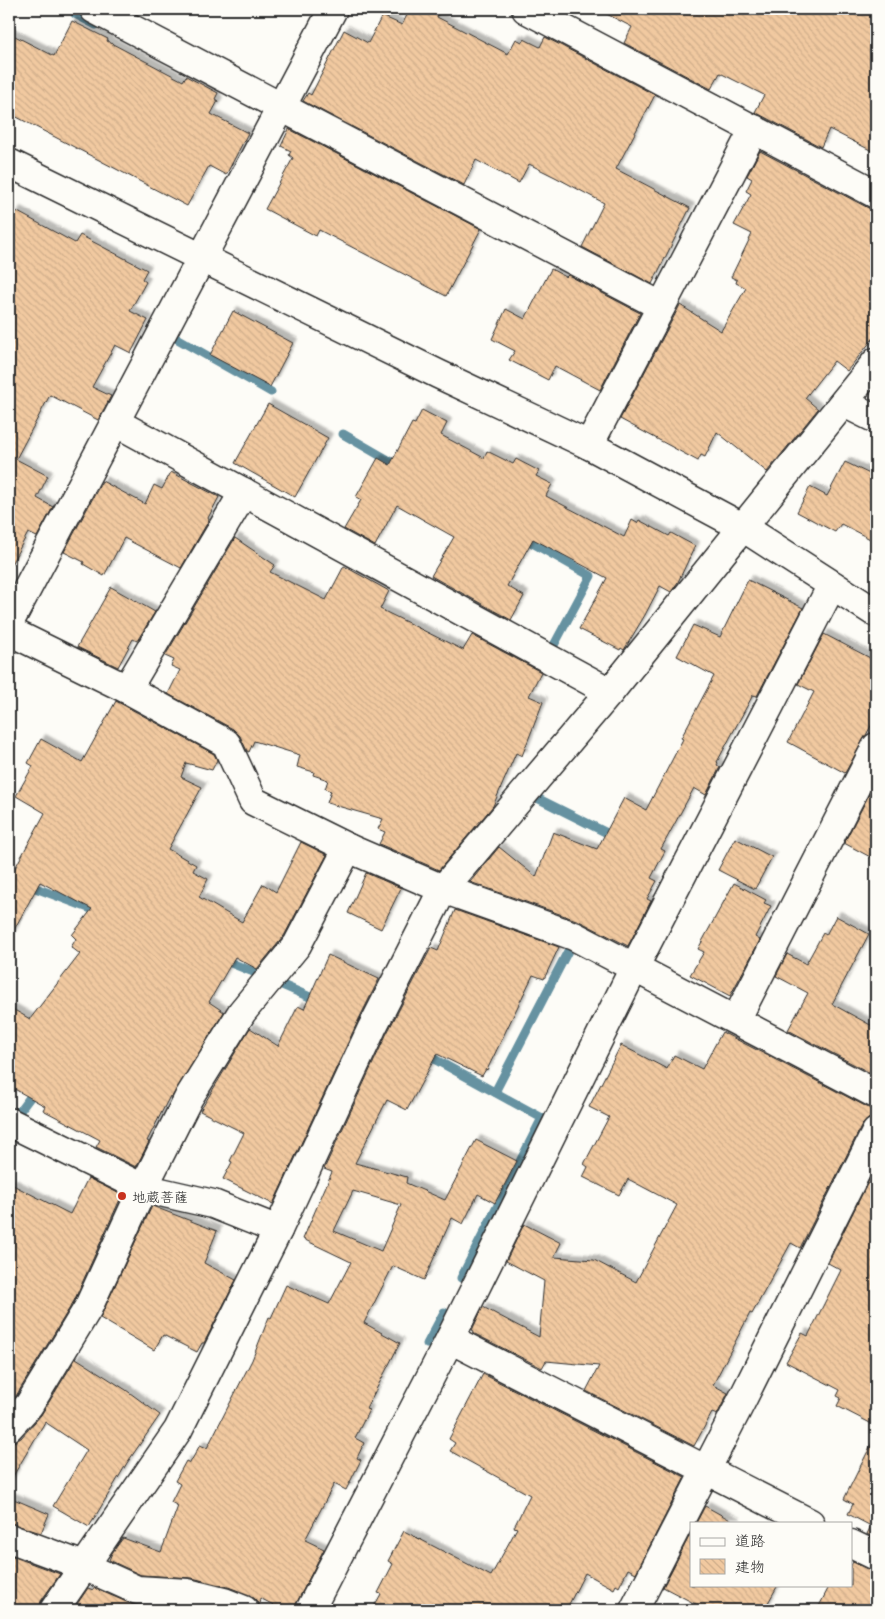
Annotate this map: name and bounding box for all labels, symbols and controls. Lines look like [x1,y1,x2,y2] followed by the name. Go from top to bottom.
[132,1186,188,1207] place label: 地蔵菩薩
[116,1190,128,1202] marker: 地蔵菩薩
[690,1522,852,1586] legend
[735,1528,765,1551] text: 道路
[735,1554,765,1577] text: 建物

